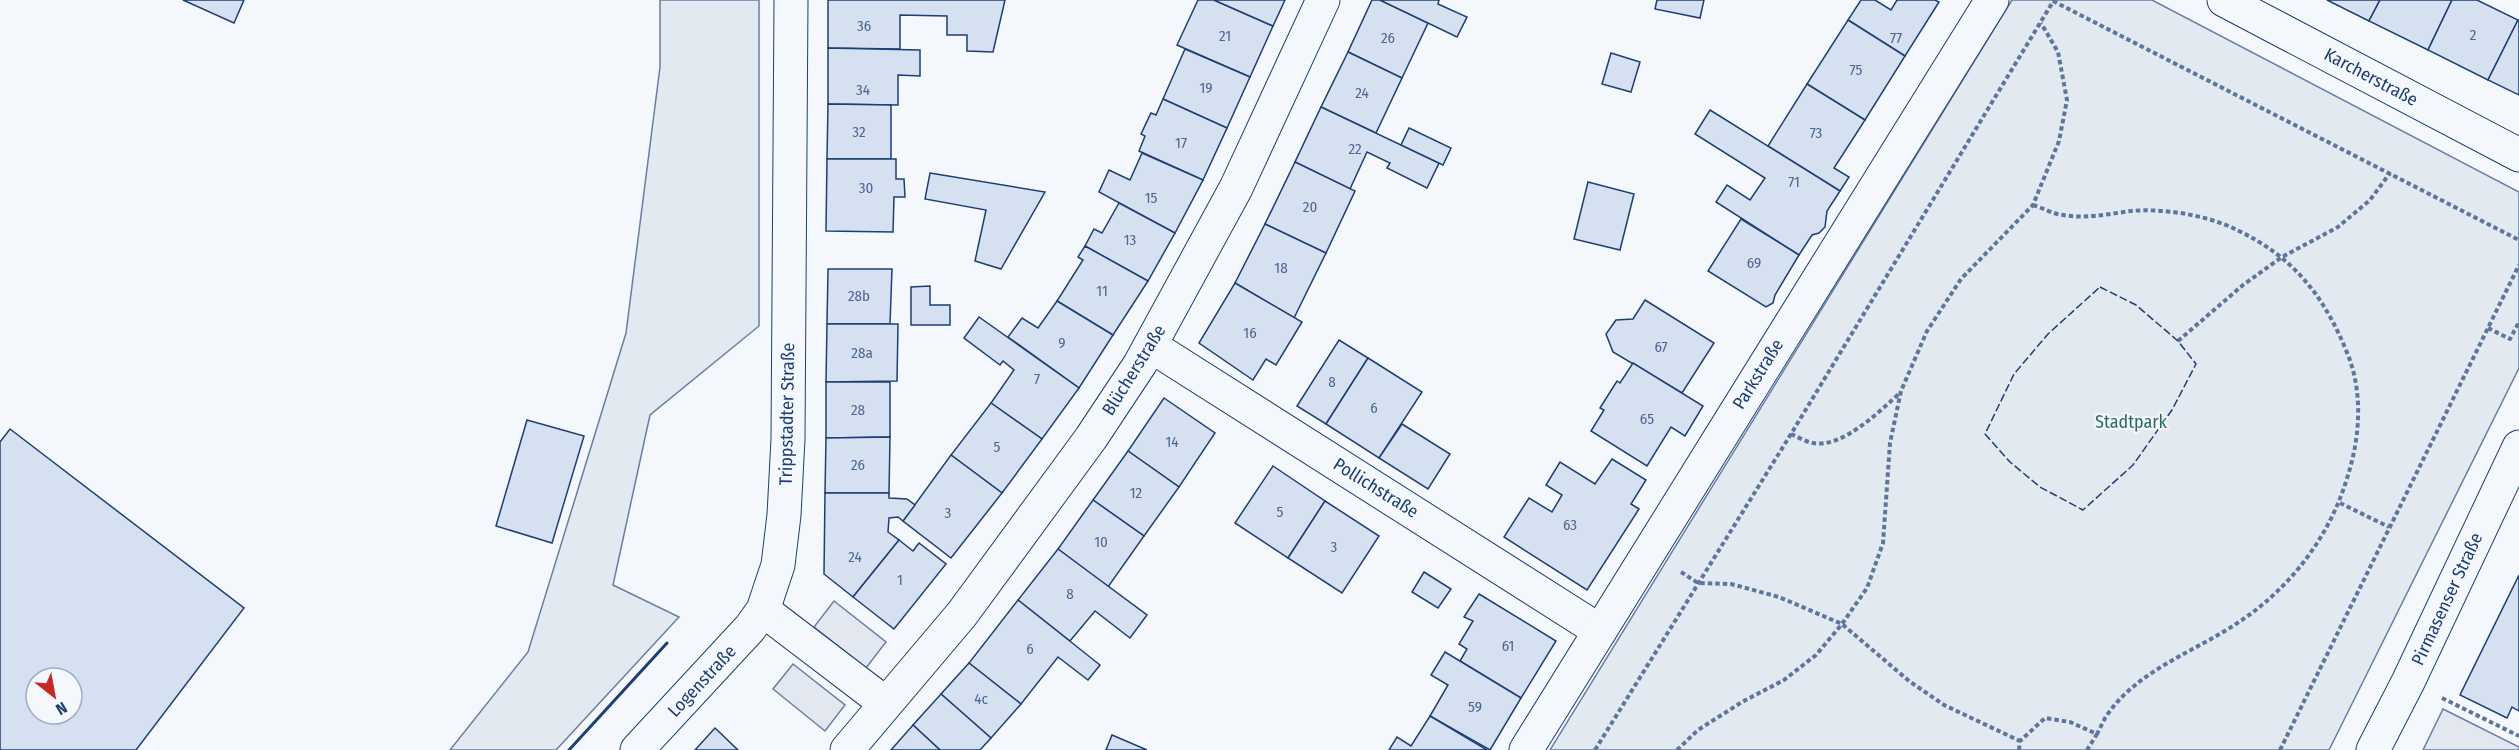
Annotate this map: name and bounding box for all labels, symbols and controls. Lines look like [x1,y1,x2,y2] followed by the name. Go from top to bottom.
[857,17,871,35] house number: 36
[2470,26,2477,44] house number: 2
[1219,27,1231,45] house number: 21
[1381,29,1395,47] house number: 26
[1890,29,1902,47] house number: 77
[2320,43,2422,111] street label: Karcherstraße
[1850,61,1862,79] house number: 75
[1199,79,1213,97] house number: 19
[856,81,870,99] house number: 34
[1355,84,1369,102] house number: 24
[852,123,866,141] house number: 32
[1810,124,1823,142] house number: 73
[1175,134,1187,152] house number: 17
[1348,140,1362,158] house number: 22
[1788,173,1800,191] house number: 71
[859,179,873,197] house number: 30
[1145,189,1157,207] house number: 15
[1303,198,1317,216] house number: 20
[1124,231,1137,249] house number: 13
[1747,254,1761,272] house number: 69
[1274,259,1288,277] house number: 18
[1096,282,1108,300] house number: 11
[848,287,870,305] house number: 28b
[1097,321,1171,419] street label: Blücherstraße
[1243,324,1257,342] house number: 16
[1058,334,1066,352] house number: 9
[1728,335,1788,413] street label: Parkstraße
[1654,338,1668,356] house number: 67
[775,342,799,485] street label: Trippstadter Straße
[851,344,873,362] house number: 28a
[1034,370,1040,388] house number: 7
[1328,373,1336,391] house number: 8
[1370,399,1378,417] house number: 6
[851,401,865,419] house number: 28
[1640,410,1654,428] house number: 65
[2095,411,2168,433] park label: Stadtpark
[1165,433,1179,451] house number: 14
[994,438,1001,456] house number: 5
[1329,453,1423,523] street label: Pollichstraße
[851,456,865,474] house number: 26
[1130,484,1143,502] house number: 12
[1277,503,1284,521] house number: 5
[945,504,952,522] house number: 3
[1563,516,1577,534] house number: 63
[2407,529,2487,669] street label: Pirmasenser Straße
[1094,533,1108,551] house number: 10
[1331,538,1338,556] house number: 3
[848,548,862,566] house number: 24
[897,571,903,589] house number: 1
[1066,585,1074,603] house number: 8
[1502,637,1514,655] house number: 61
[663,640,741,721] street label: Logenstraße
[1026,640,1034,658] house number: 6
[24,666,84,726] north arrow
[974,690,988,708] house number: 4c
[52,698,70,719] text: N
[1468,698,1482,716] house number: 59

